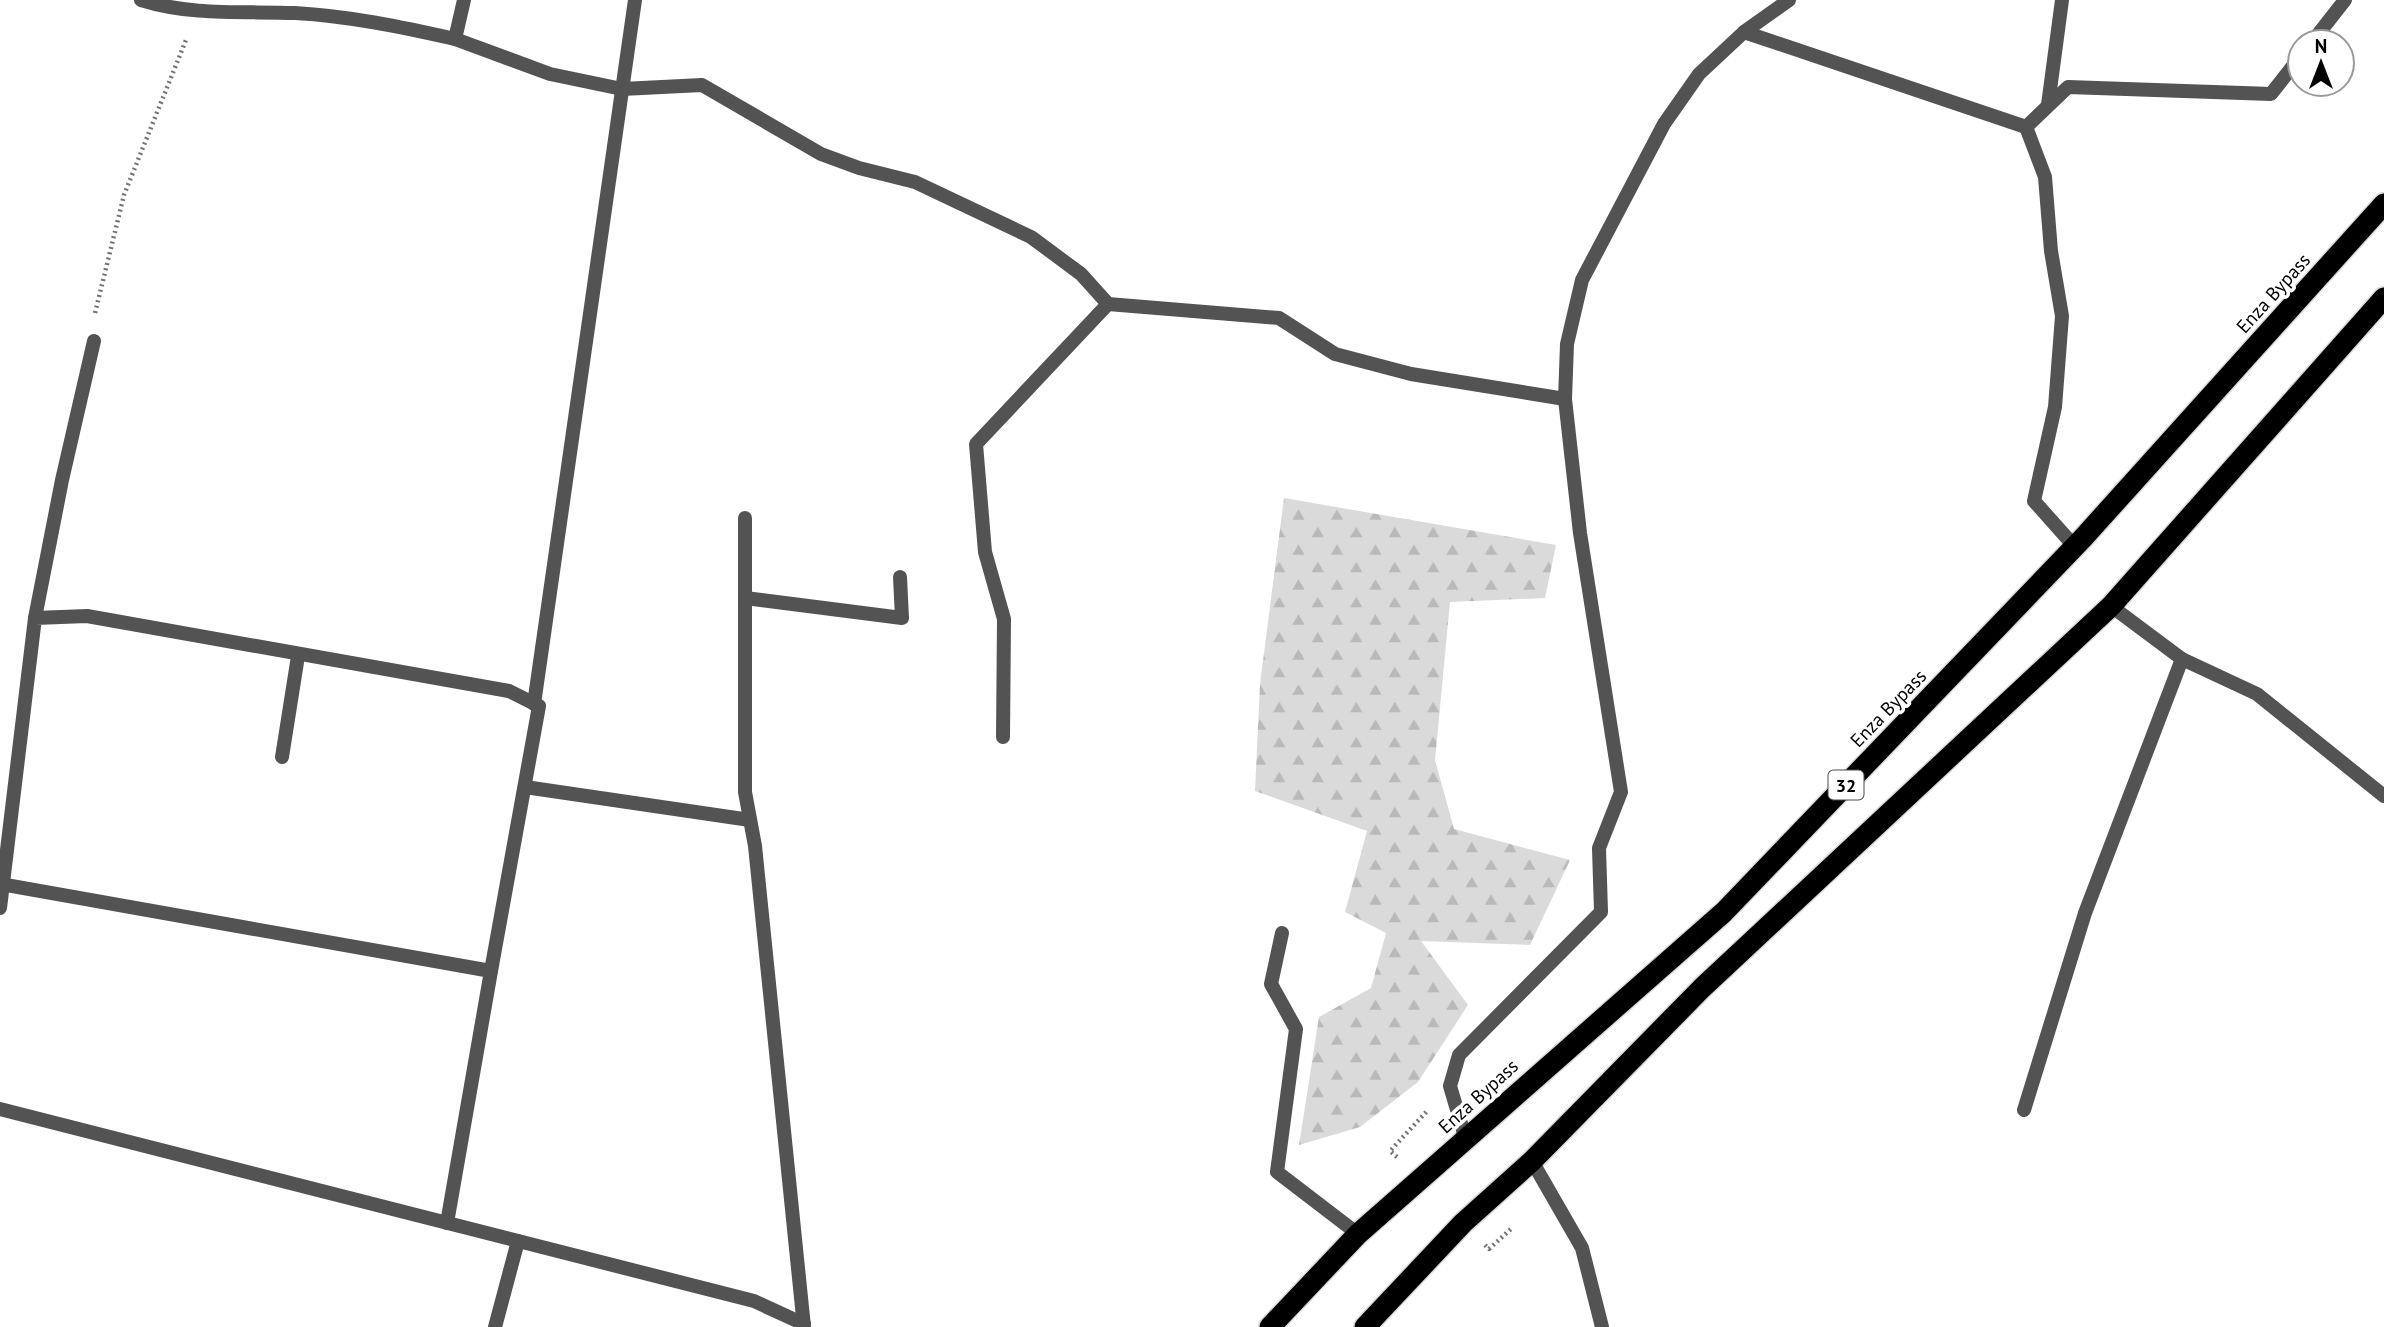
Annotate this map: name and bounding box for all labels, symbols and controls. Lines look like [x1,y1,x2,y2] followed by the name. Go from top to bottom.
[2286,28,2356,98] north arrow
[2315,34,2327,58] text: N
[2231,248,2315,338] street label: Enza Bypass
[1845,664,1931,752] street label: Enza Bypass
[1828,770,1864,800] road number: 32
[1433,1054,1523,1138] street label: Enza Bypass

